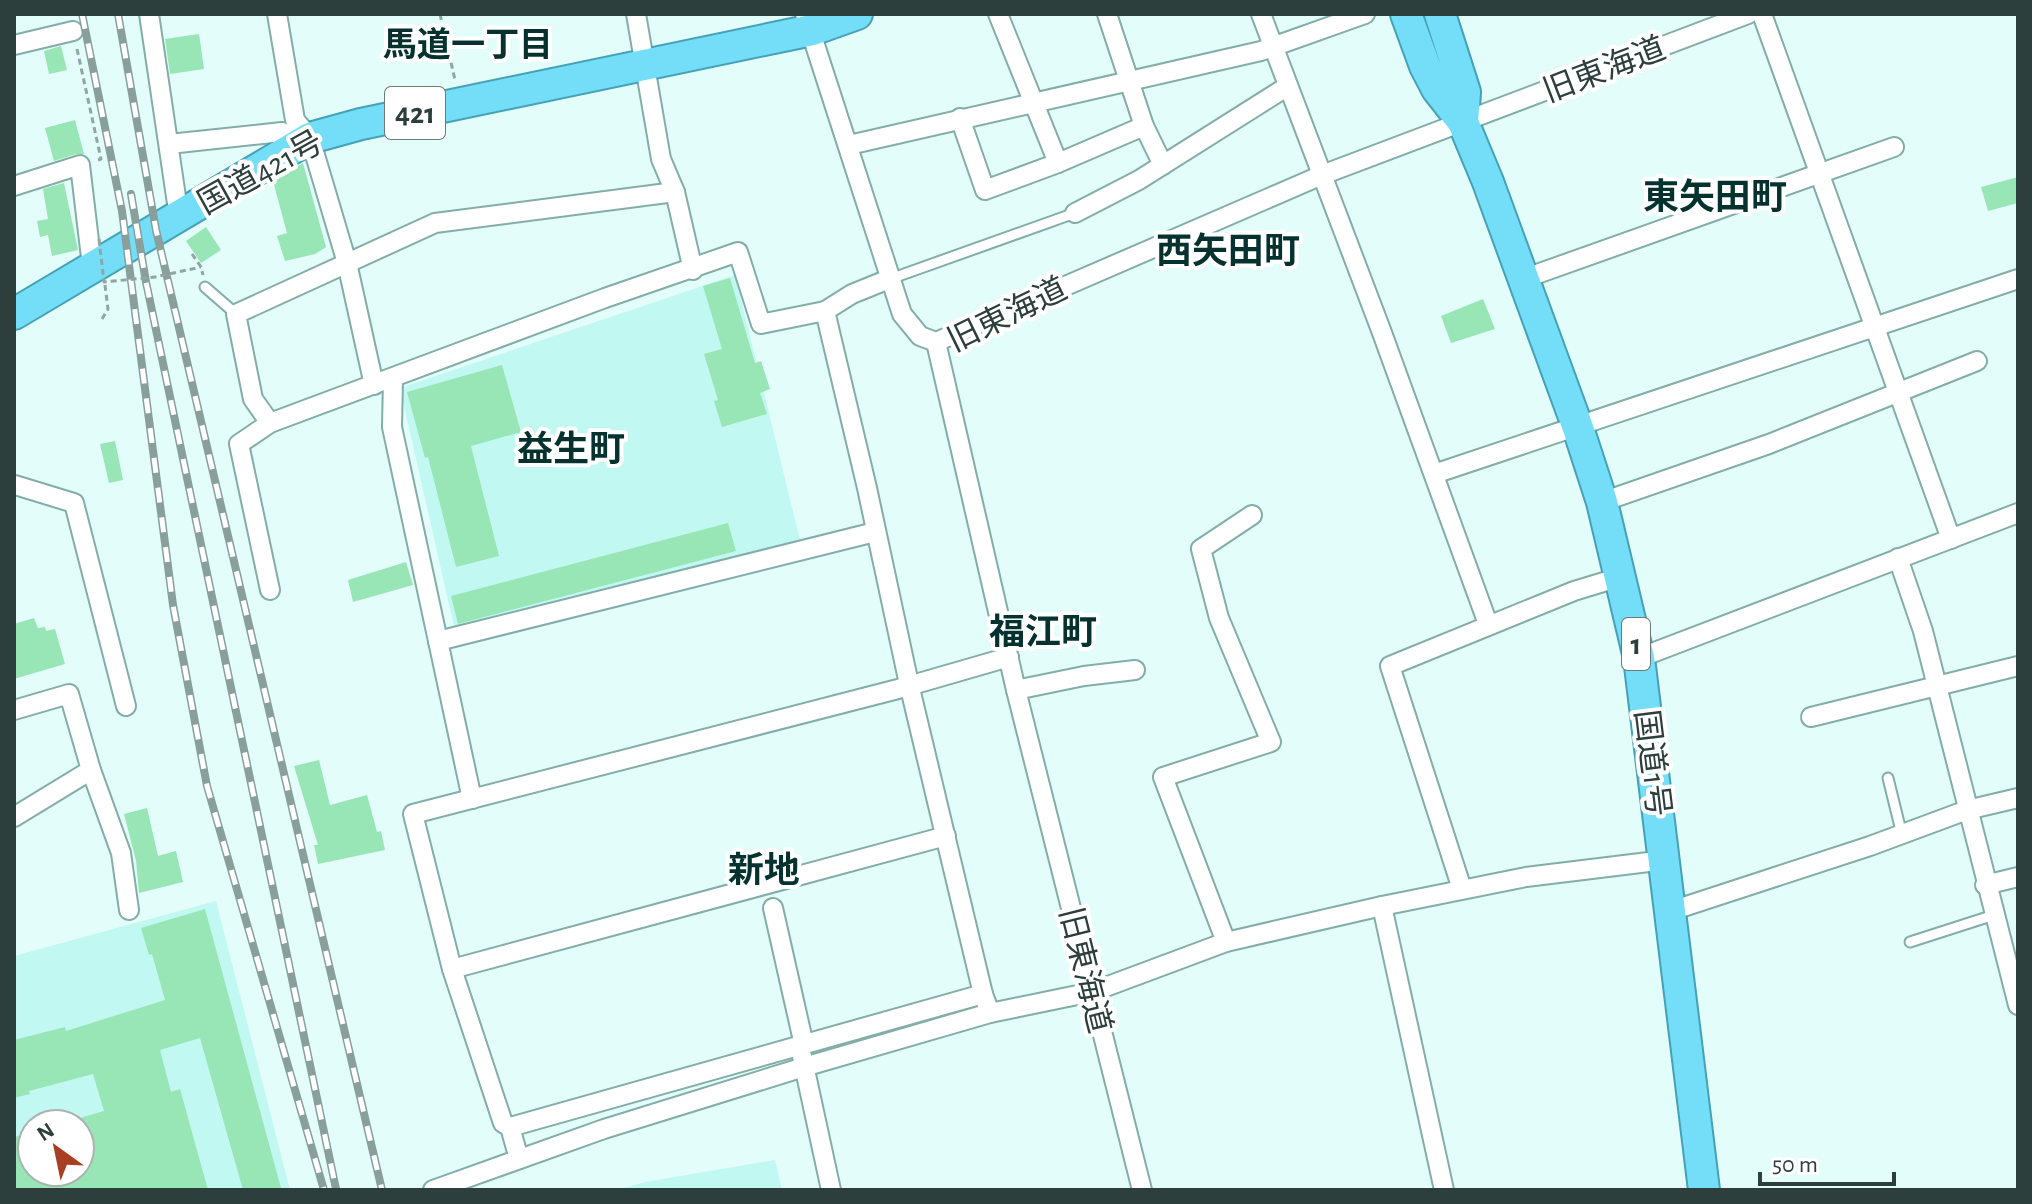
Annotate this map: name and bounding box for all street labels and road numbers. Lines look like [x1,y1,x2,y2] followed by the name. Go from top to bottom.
[1538,30,1670,108] street label: 旧東海道
[385,87,445,139] road number: 421
[192,124,328,220] street label: 国道421号
[942,271,1072,357] street label: 旧東海道
[1622,618,1650,670] road number: 1
[1630,708,1676,818] street label: 国道1号
[1054,904,1118,1036] street label: 旧東海道

